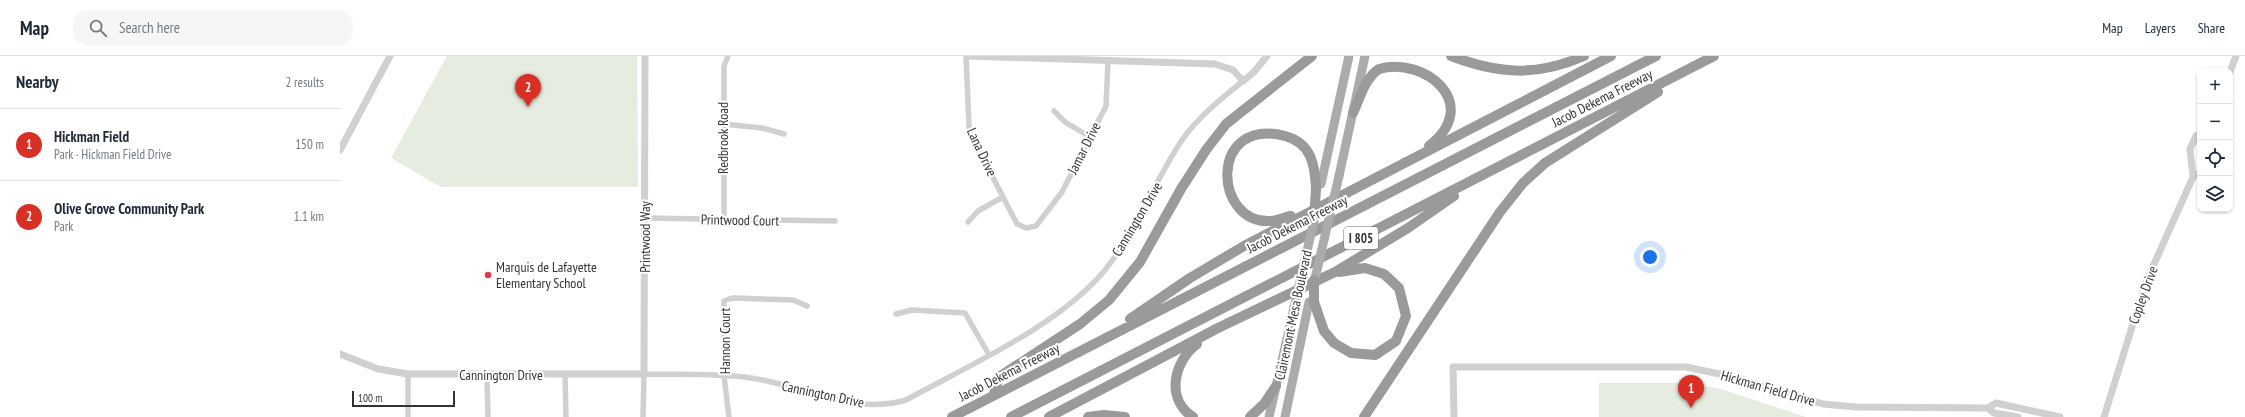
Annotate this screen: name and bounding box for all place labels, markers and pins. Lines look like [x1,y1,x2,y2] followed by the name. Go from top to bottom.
[515,74,541,107] pin: 2
[496,258,597,292] place label: Marquis de Lafayette Elementary School
[483,270,493,280] marker: Marquis de Lafayette Elementary School
[1678,375,1704,408] pin: 1

